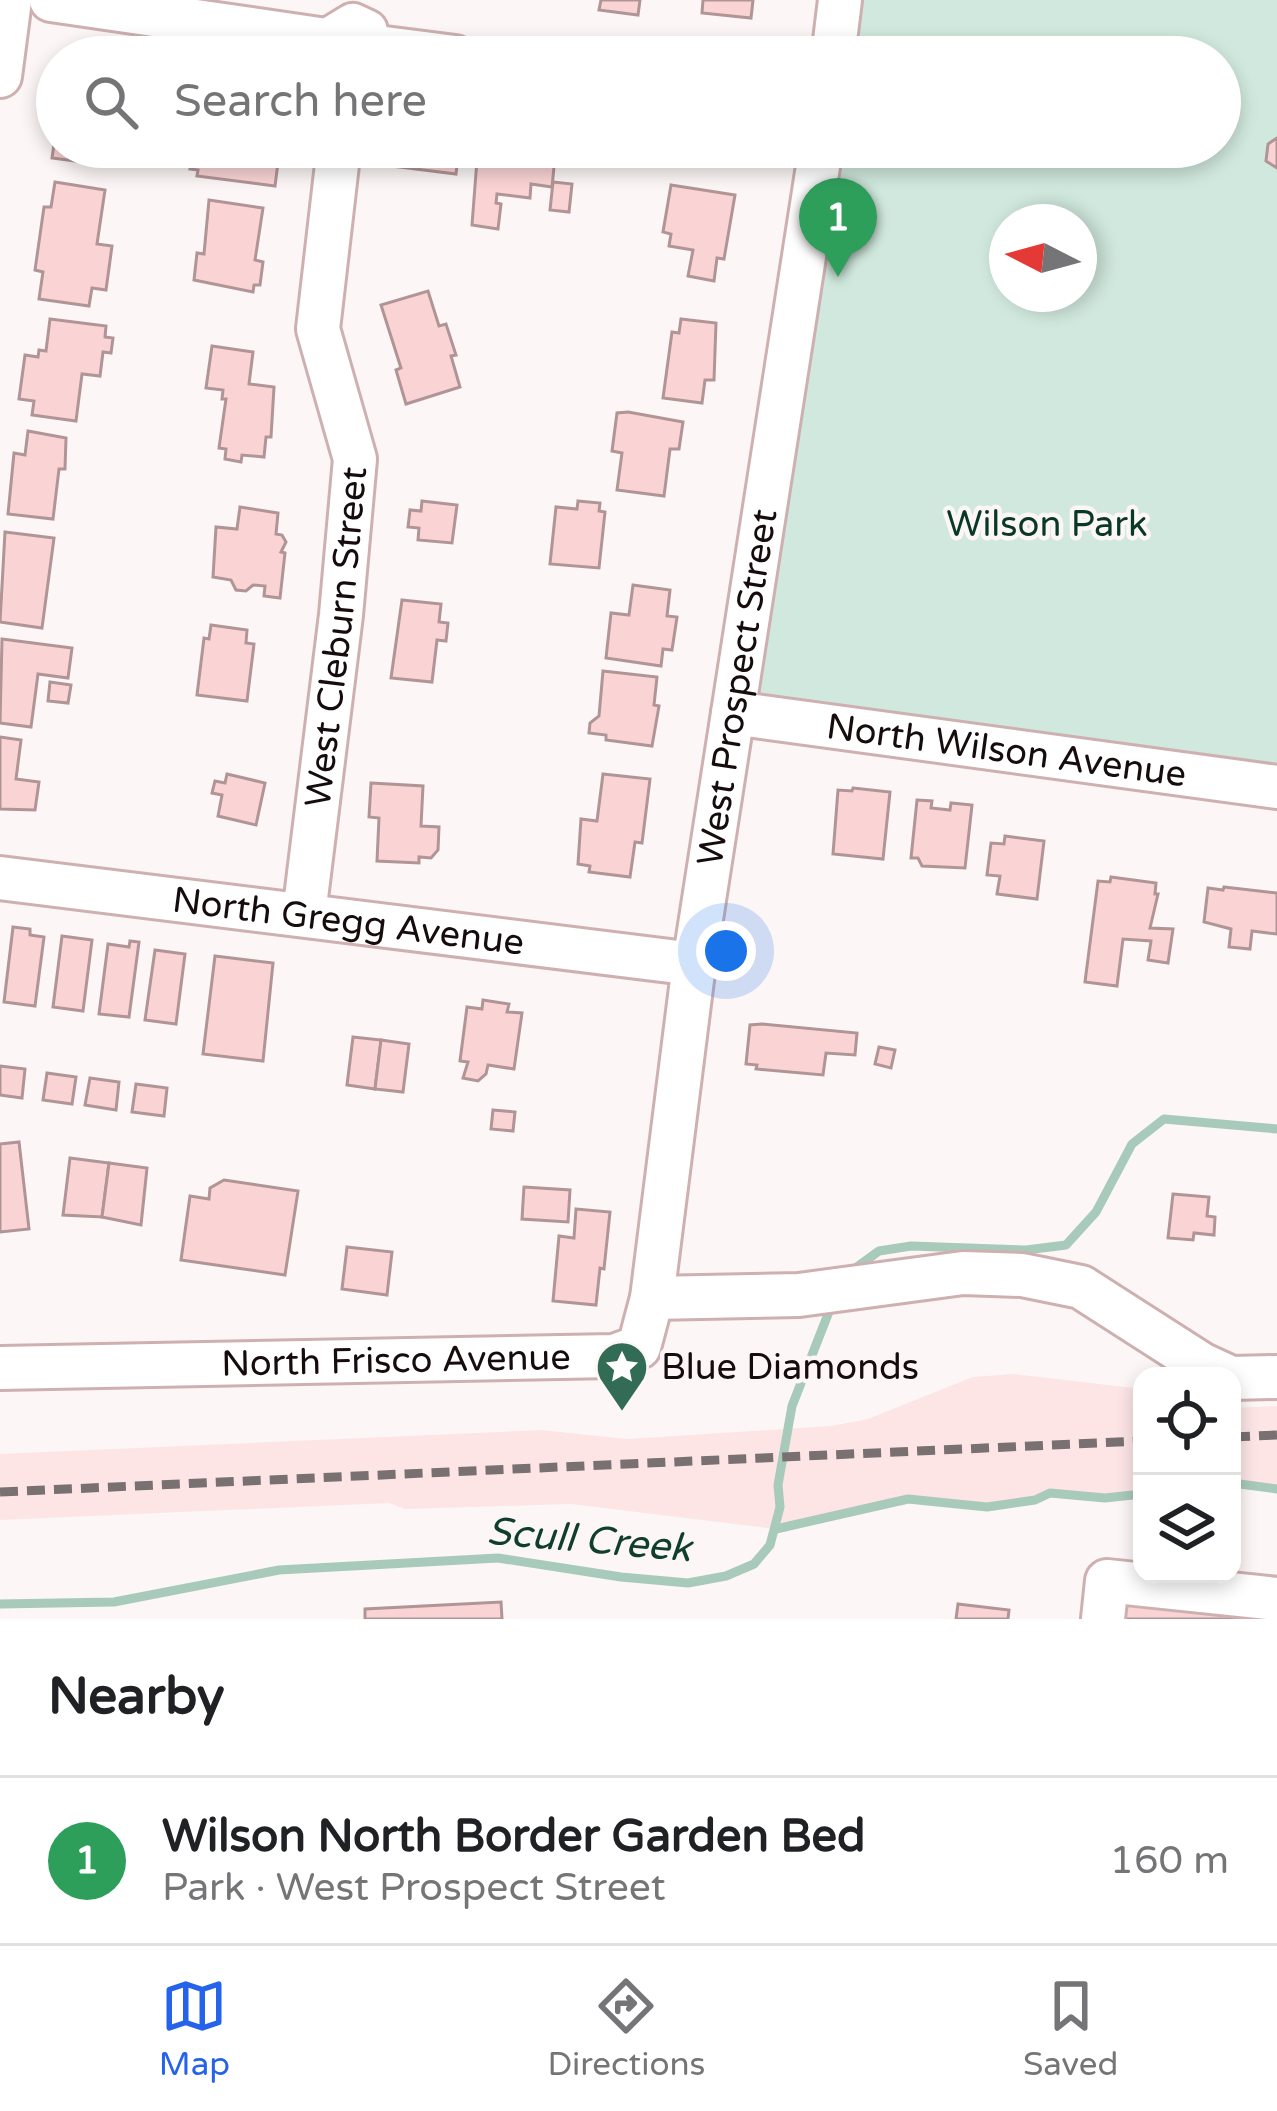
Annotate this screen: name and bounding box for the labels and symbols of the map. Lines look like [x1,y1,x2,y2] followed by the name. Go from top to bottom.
[799,178,877,277] pin: 1
[989,204,1097,312] north arrow
[296,465,376,810] street label: West Cleburn Street
[946,503,1148,546] park label: Wilson Park
[688,506,786,869] street label: West Prospect Street
[824,704,1189,796] street label: North Wilson Avenue
[170,878,527,964] street label: North Gregg Avenue
[696,921,756,981] your location
[221,1335,571,1385] street label: North Frisco Avenue
[594,1339,650,1413] place icon: Blue Diamonds
[661,1346,919,1389] place label: Blue Diamonds
[485,1508,696,1573] water label: Scull Creek

